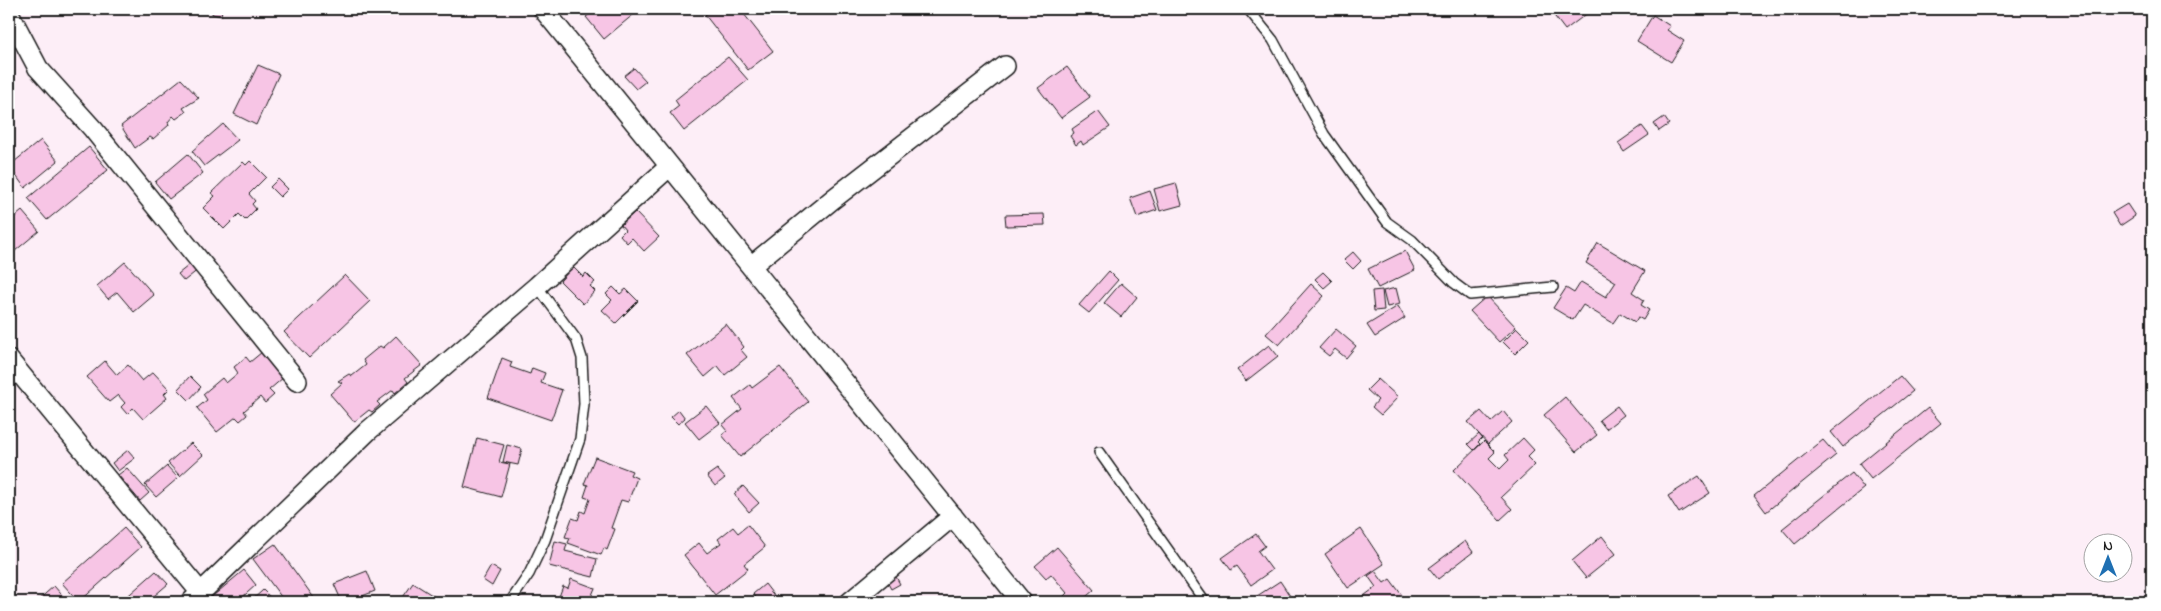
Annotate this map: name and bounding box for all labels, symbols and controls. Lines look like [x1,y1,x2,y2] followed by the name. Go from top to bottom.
[2084,534,2134,584] north arrow
[2103,536,2113,557] text: N

